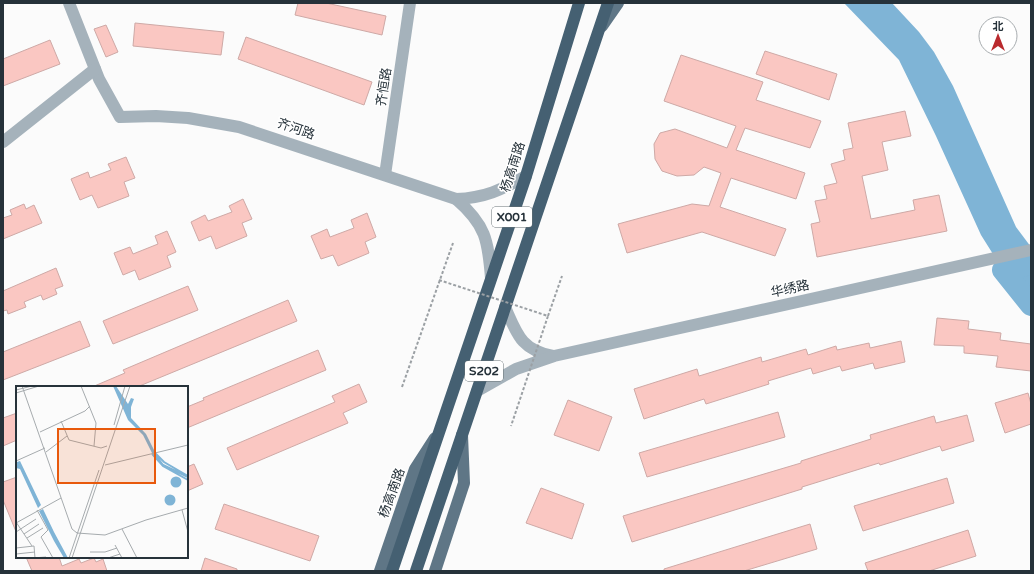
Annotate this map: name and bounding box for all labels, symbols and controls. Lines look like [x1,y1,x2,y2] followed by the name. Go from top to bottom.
[978,16,1018,56] north arrow
[993,20,1004,33] text: 北
[373,66,395,108] street label: 齐恒路
[275,115,317,143] street label: 齐河路
[497,140,529,194] street label: 杨高南路
[492,207,532,227] road number: X001
[769,277,811,301] street label: 华绣路
[465,361,503,381] road number: S202
[16,386,188,558] inset map
[376,466,408,520] street label: 杨高南路

